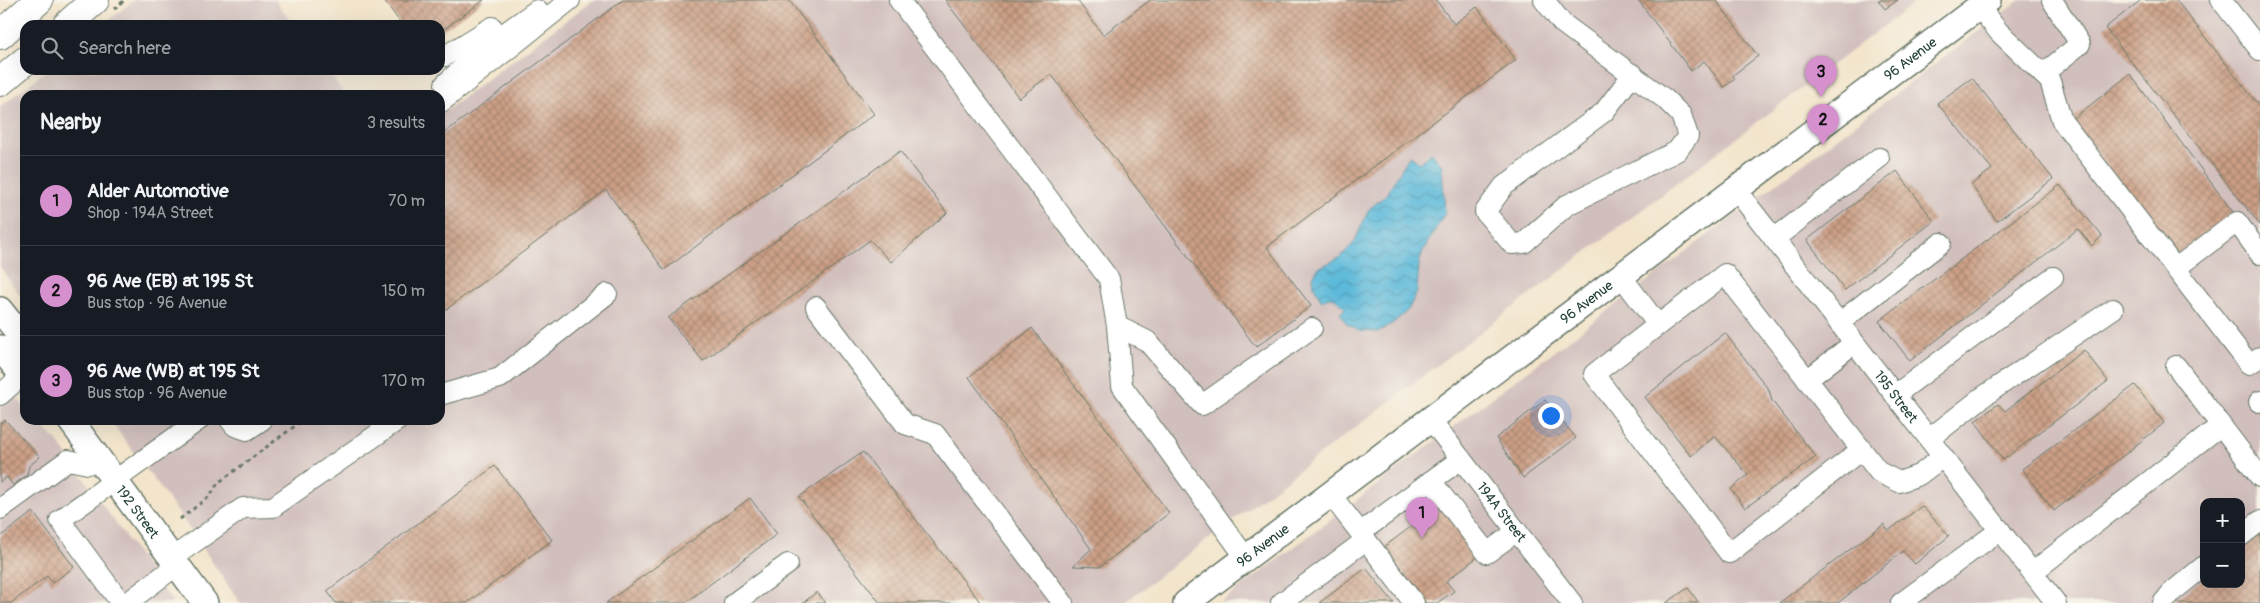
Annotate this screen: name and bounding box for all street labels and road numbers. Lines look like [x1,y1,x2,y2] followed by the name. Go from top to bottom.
[1881,34,1940,84] street label: 96 Avenue
[1557,277,1617,328] street label: 96 Avenue
[1870,367,1921,427] street label: 195 Street
[1473,479,1530,546] street label: 194A Street
[112,482,163,542] street label: 192 Street
[1233,520,1293,571] street label: 96 Avenue

